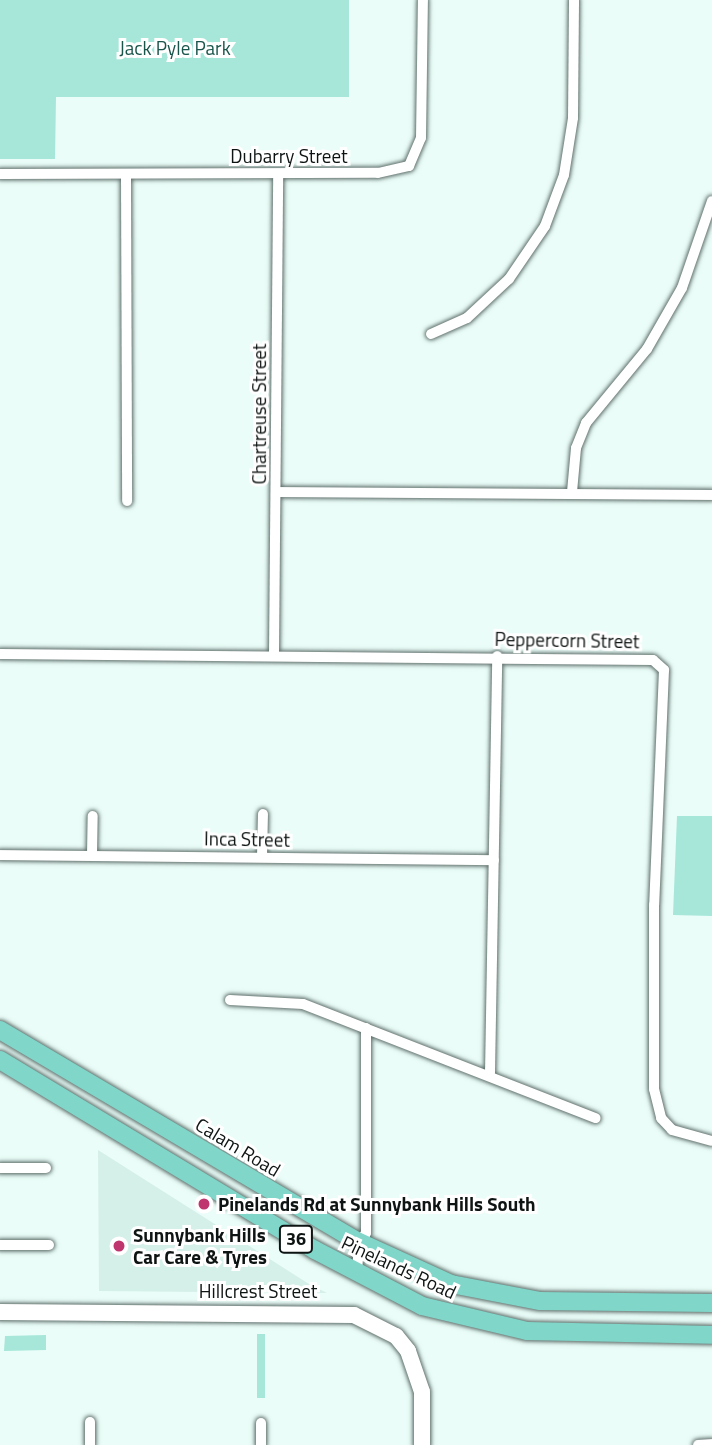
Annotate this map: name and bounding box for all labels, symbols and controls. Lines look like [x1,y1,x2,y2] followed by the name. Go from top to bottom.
[119,37,231,59] park label: Jack Pyle Park
[230,145,348,167] street label: Dubarry Street
[248,344,270,484] street label: Chartreuse Street
[494,627,640,653] street label: Peppercorn Street
[204,827,290,851] street label: Inca Street
[191,1113,285,1181] street label: Calam Road
[218,1193,536,1215] place label: Pinelands Rd at Sunnybank Hills South
[196,1196,212,1212] marker: Pinelands Rd at Sunnybank Hills South
[133,1224,267,1268] place label: Sunnybank Hills Car Care & Tyres
[278,1224,314,1254] road number: 36
[338,1231,460,1303] street label: Pinelands Road
[111,1238,127,1254] marker: Sunnybank Hills Car Care & Tyres
[199,1280,317,1302] street label: Hillcrest Street

